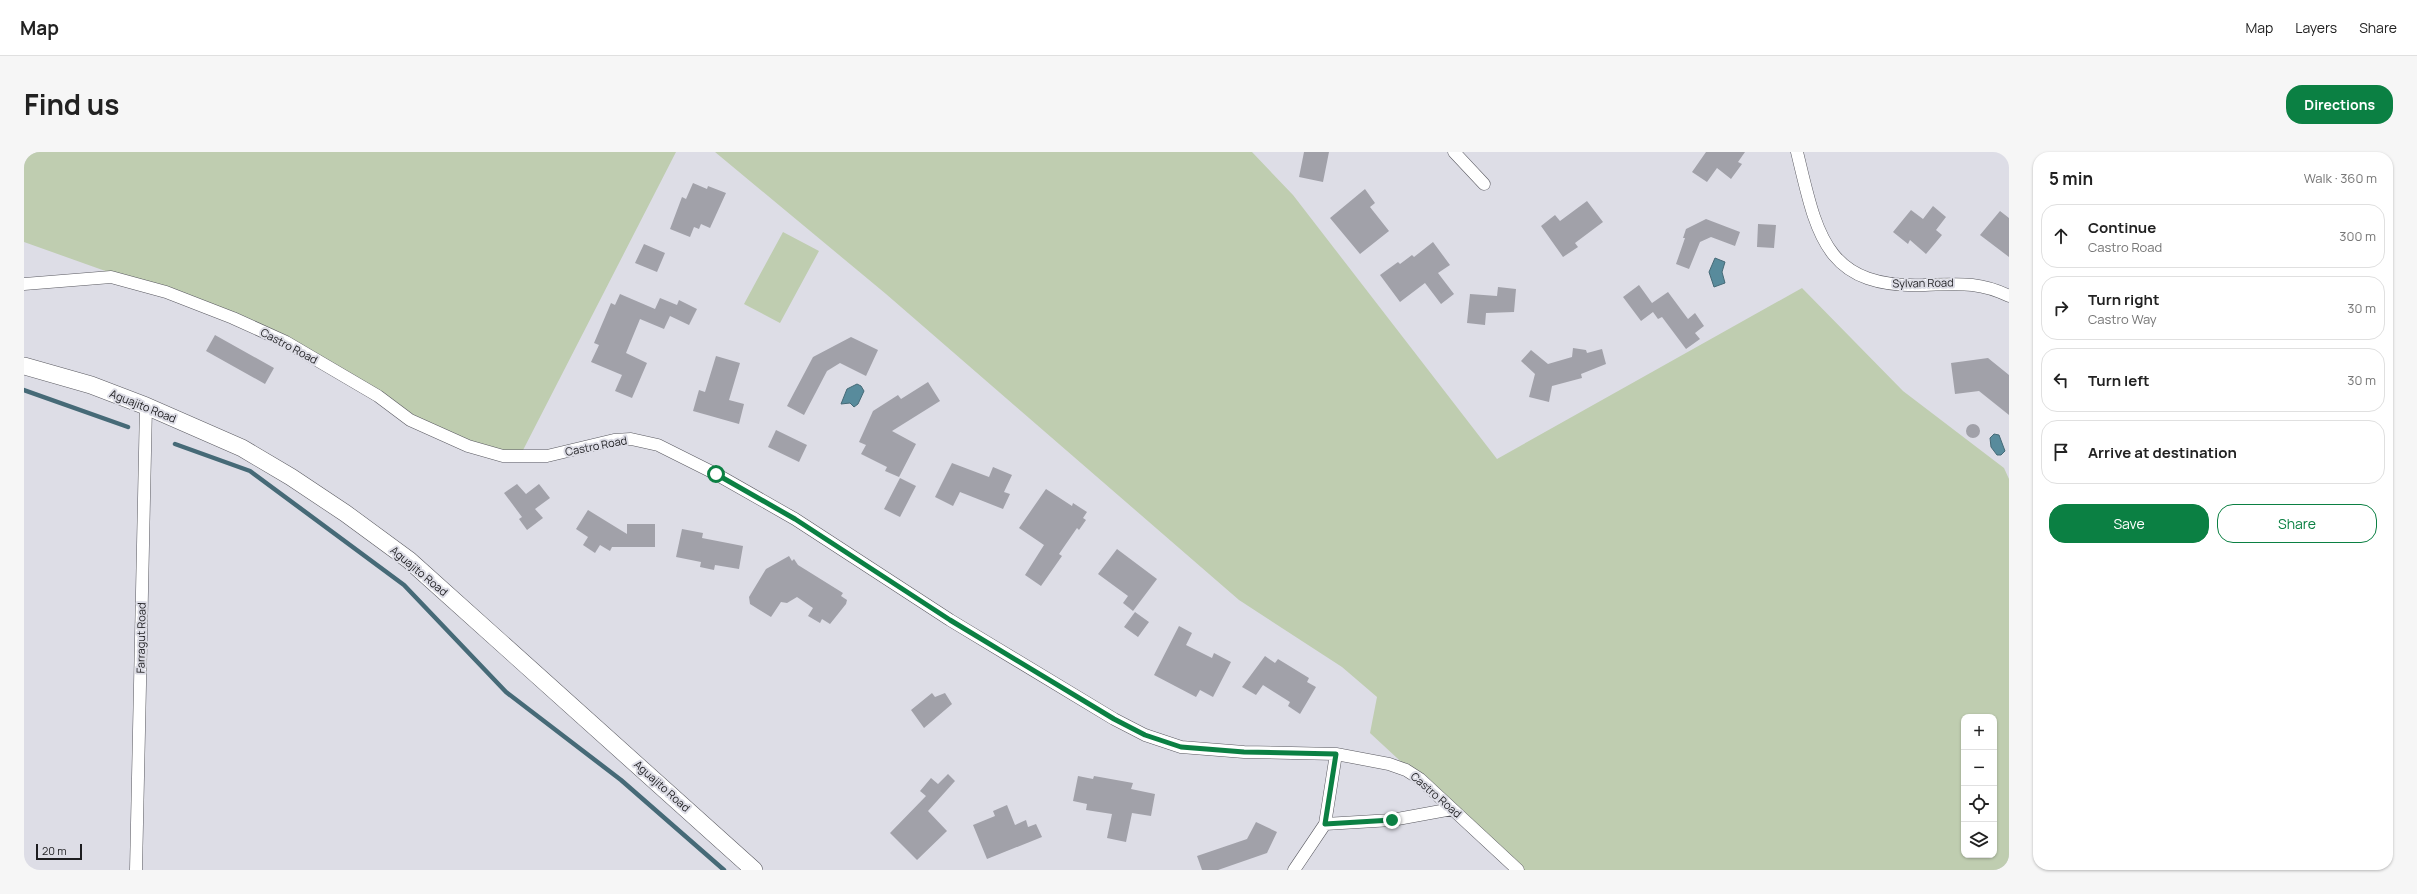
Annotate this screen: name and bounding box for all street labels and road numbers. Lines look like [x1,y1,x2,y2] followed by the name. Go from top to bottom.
[1892,274,1954,291] street label: Sylvan Road
[258,324,320,367] street label: Castro Road
[108,385,179,426] street label: Aguajito Road
[564,432,628,459] street label: Castro Road
[388,542,451,599] street label: Aguajito Road
[132,602,149,674] street label: Farragut Road
[631,756,694,815] street label: Aguajito Road
[1408,768,1465,821] street label: Castro Road

